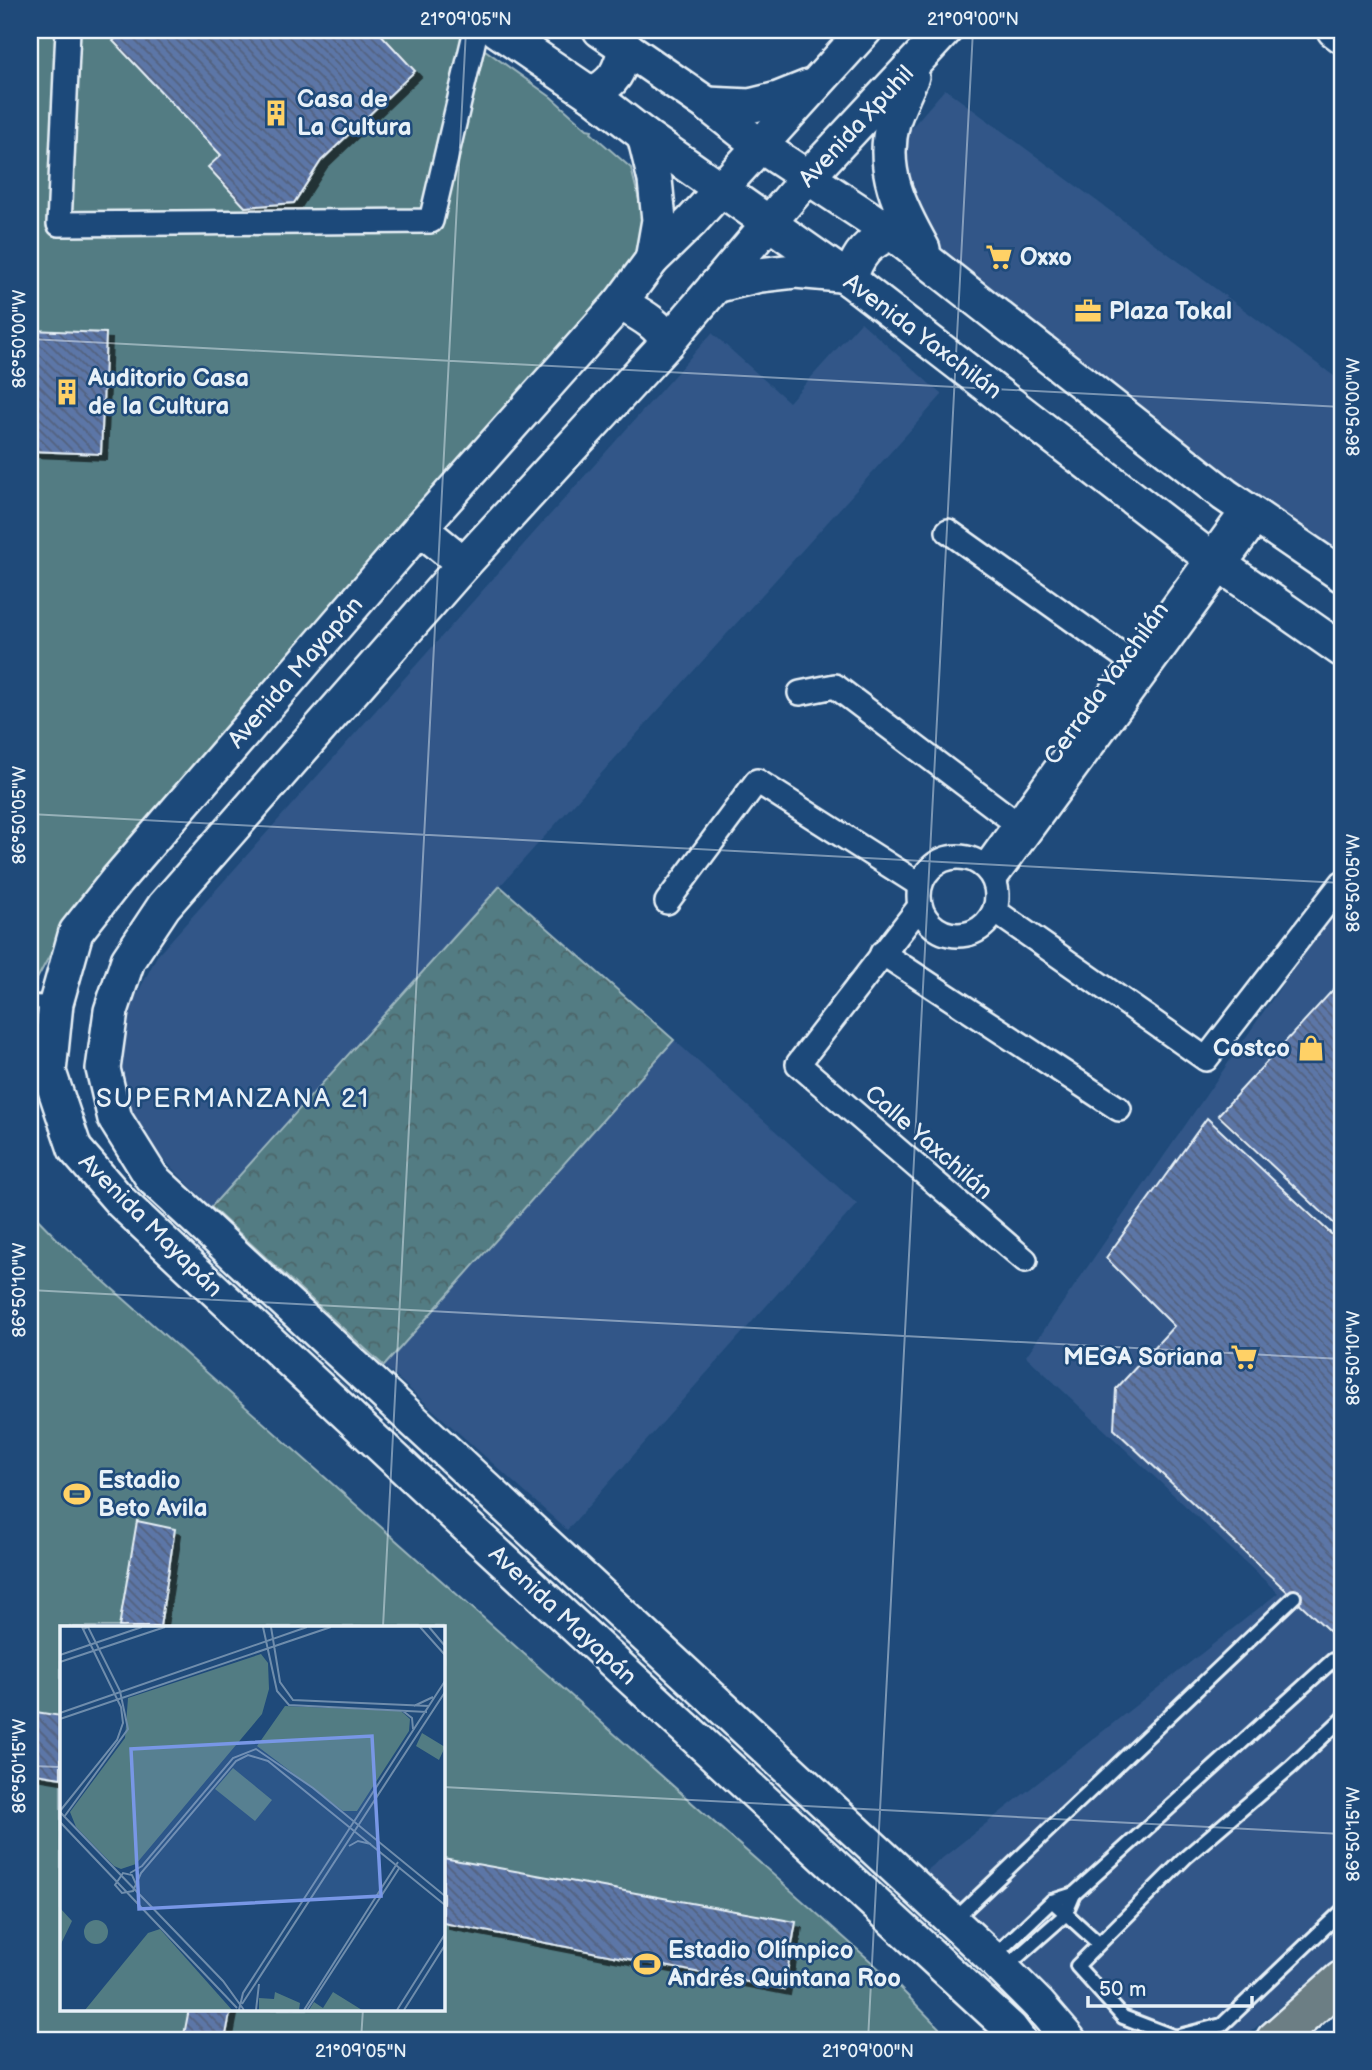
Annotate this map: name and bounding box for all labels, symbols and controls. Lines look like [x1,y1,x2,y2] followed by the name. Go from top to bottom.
[420,9,512,30] text: 21°09'05"N
[927,9,1019,30] text: 21°09'00"N
[793,59,920,193] street label: Avenida Xpuhil
[297,85,411,142] place label: Casa de La Cultura
[261,98,291,128] building icon: Casa de La Cultura
[984,242,1014,272] supermarket icon: Oxxo
[1020,243,1072,272] place label: Oxxo
[838,267,1008,405] street label: Avenida Yaxchilán
[9,289,30,388] text: 86°50'00"W
[1073,296,1103,326] office icon: Plaza Tokal
[1109,297,1232,326] place label: Plaza Tokal
[1343,357,1364,456] text: 86°50'00"W
[87,364,249,421] place label: Auditorio Casa de la Cultura
[52,377,82,407] building icon: Auditorio Casa de la Cultura
[222,591,369,754] street label: Avenida Mayapán
[1038,596,1175,770] street label: Cerrada Yaxchilán
[9,765,30,864] text: 86°50'05"W
[1343,833,1364,932] text: 86°50'05"W
[1296,1033,1326,1063] shop icon: Costco
[1213,1034,1290,1063] place label: Costco
[859,1079,999,1206] street label: Calle Yaxchilán
[96,1084,370,1115] district label: SUPERMANZANA 21
[73,1147,229,1303] street label: Avenida Mayapán
[9,1242,30,1338] text: 86°50'10"W
[1343,1310,1364,1406] text: 86°50'10"W
[1229,1342,1259,1372] supermarket icon: MEGA Soriana
[1063,1343,1223,1372] place label: MEGA Soriana
[98,1466,208,1523] place label: Estadio Beto Avila
[62,1479,92,1509] sports icon: Estadio Beto Avila
[483,1539,643,1691] street label: Avenida Mayapán
[60,1626,444,2010] inset map
[9,1718,30,1813] text: 86°50'15"W
[1343,1786,1364,1881] text: 86°50'15"W
[667,1936,901,1993] place label: Estadio Olímpico Andrés Quintana Roo
[632,1949,662,1979] sports icon: Estadio Olímpico Andrés Quintana Roo
[1088,1965,1253,2009] scale bar
[1099,1977,1146,2002] text: 50 m
[315,2041,407,2062] text: 21°09'05"N
[822,2041,914,2062] text: 21°09'00"N

